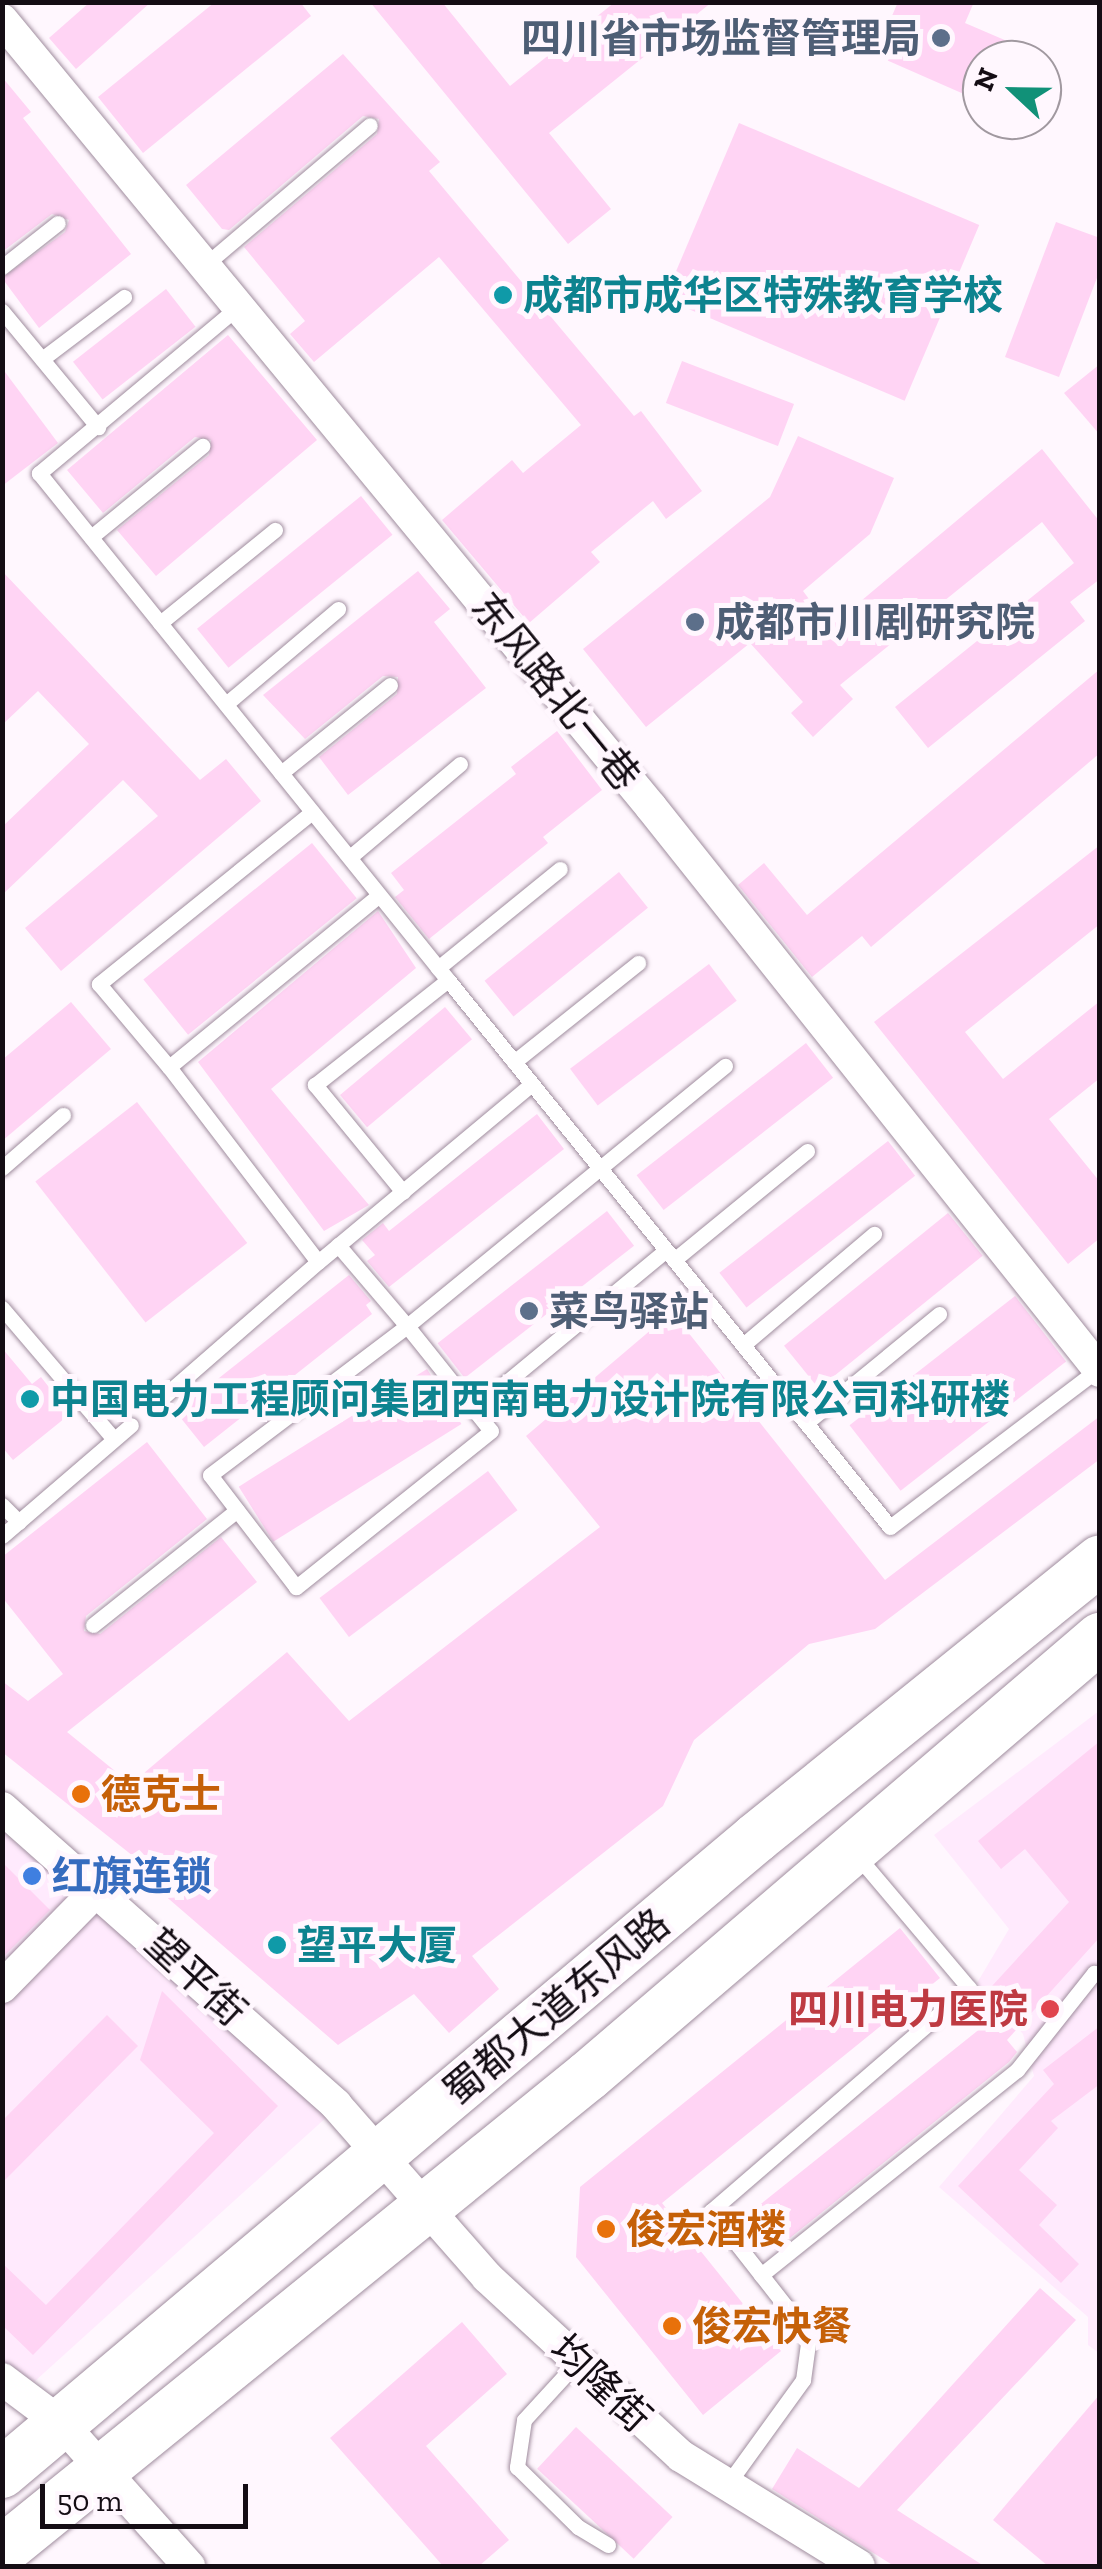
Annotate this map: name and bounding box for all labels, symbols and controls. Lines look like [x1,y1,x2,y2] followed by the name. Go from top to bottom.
[521,14,921,62] place label: 四川省市场监督管理局
[930,27,952,49] marker: 四川省市场监督管理局
[962,40,1062,140] north arrow
[966,63,1005,95] text: N
[523,271,1003,319] place label: 成都市成华区特殊教育学校
[492,284,514,306] marker: 成都市成华区特殊教育学校
[462,583,650,799] street label: 东风路北一巷
[715,598,1035,646] place label: 成都市川剧研究院
[684,611,706,633] marker: 成都市川剧研究院
[549,1287,709,1335] place label: 菜鸟驿站
[518,1300,540,1322] marker: 菜鸟驿站
[50,1375,1010,1423] place label: 中国电力工程顾问集团西南电力设计院有限公司科研楼
[19,1388,41,1410] marker: 中国电力工程顾问集团西南电力设计院有限公司科研楼
[101,1770,221,1818] place label: 德克士
[70,1783,92,1805] marker: 德克士
[52,1852,212,1900] place label: 红旗连锁
[21,1865,43,1887] marker: 红旗连锁
[433,1899,679,2115] street label: 蜀都大道东风路
[136,1919,256,2035] street label: 望平街
[297,1921,457,1969] place label: 望平大厦
[266,1934,288,1956] marker: 望平大厦
[788,1985,1028,2033] place label: 四川电力医院
[1037,1996,1063,2022] marker: 四川电力医院
[626,2205,786,2253] place label: 俊宏酒楼
[595,2218,617,2240] marker: 俊宏酒楼
[692,2302,852,2350] place label: 俊宏快餐
[661,2315,683,2337] marker: 俊宏快餐
[541,2325,661,2441] street label: 均隆街
[45,2464,252,2526] scale bar
[57,2483,122,2519] text: 50 m

